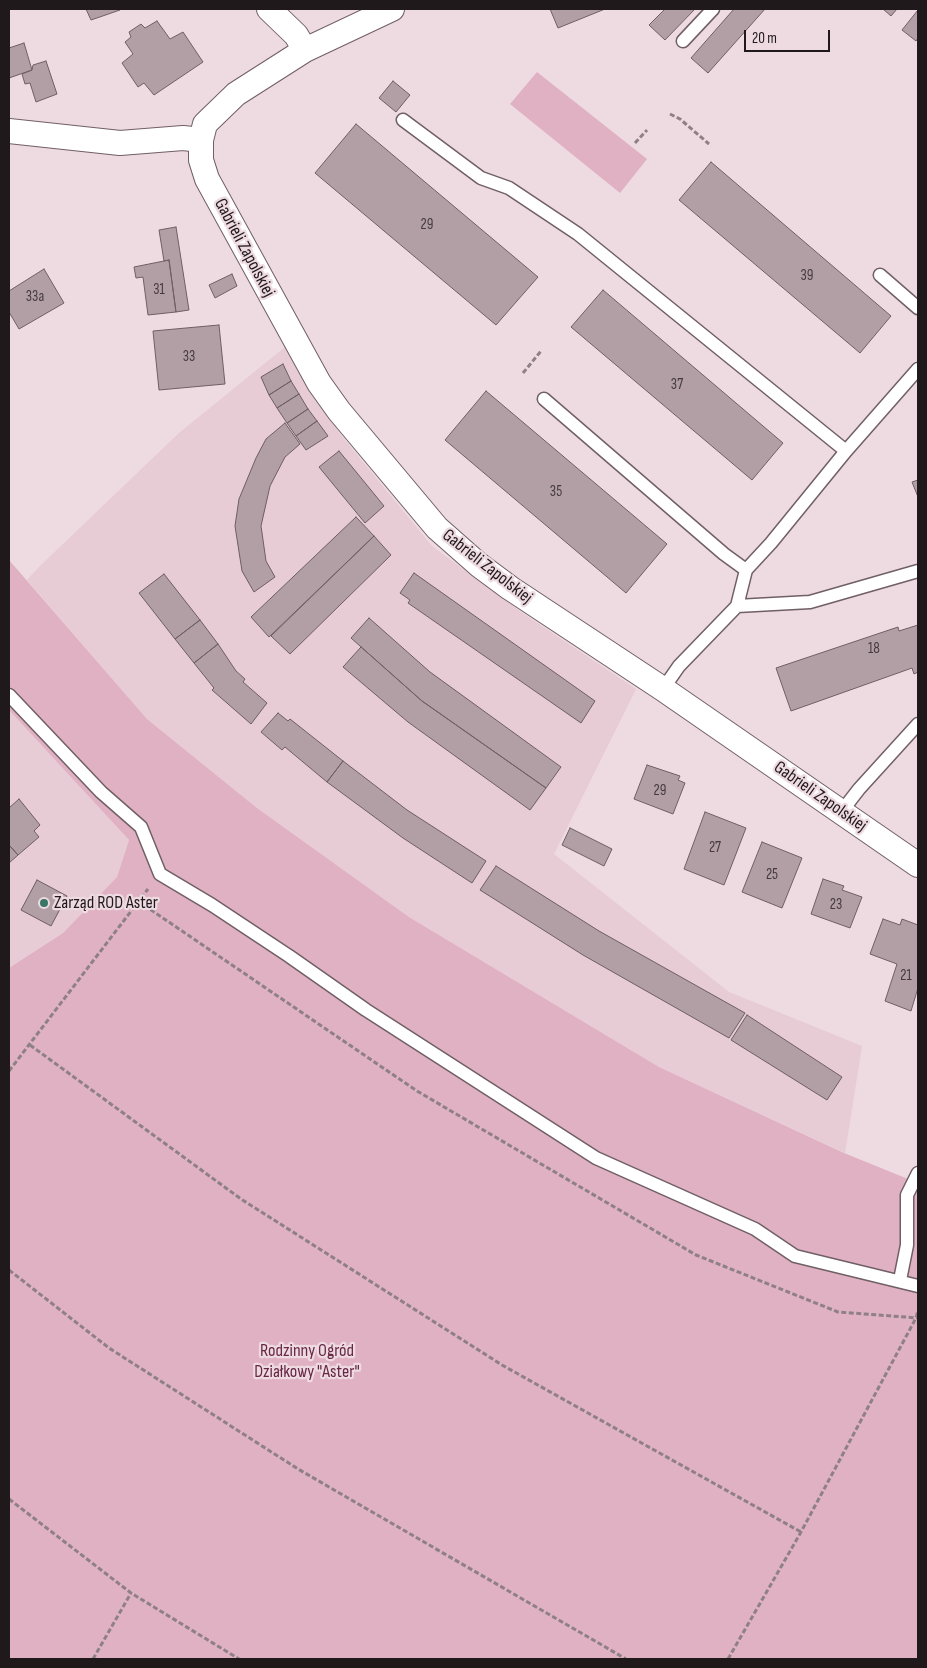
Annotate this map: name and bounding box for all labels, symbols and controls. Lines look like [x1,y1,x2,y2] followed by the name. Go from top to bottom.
[747,20,833,52] scale bar
[752,29,777,48] text: 20 m
[209,195,279,301] street label: Gabrieli Zapolskiej
[421,216,433,234] house number: 29
[801,267,813,285] house number: 39
[153,281,165,299] house number: 31
[26,288,44,306] house number: 33a
[183,348,195,366] house number: 33
[671,376,683,394] house number: 37
[550,483,562,501] house number: 35
[438,525,536,609] street label: Gabrieli Zapolskiej
[868,640,880,658] house number: 18
[769,757,871,837] street label: Gabrieli Zapolskiej
[654,782,666,800] house number: 29
[709,839,721,857] house number: 27
[766,866,778,884] house number: 25
[54,892,158,914] place label: Zarząd ROD Aster
[830,896,842,914] house number: 23
[38,897,50,909] marker: Zarząd ROD Aster
[900,967,912,985] house number: 21
[254,1340,360,1382] park label: Rodzinny Ogród Działkowy "Aster"

